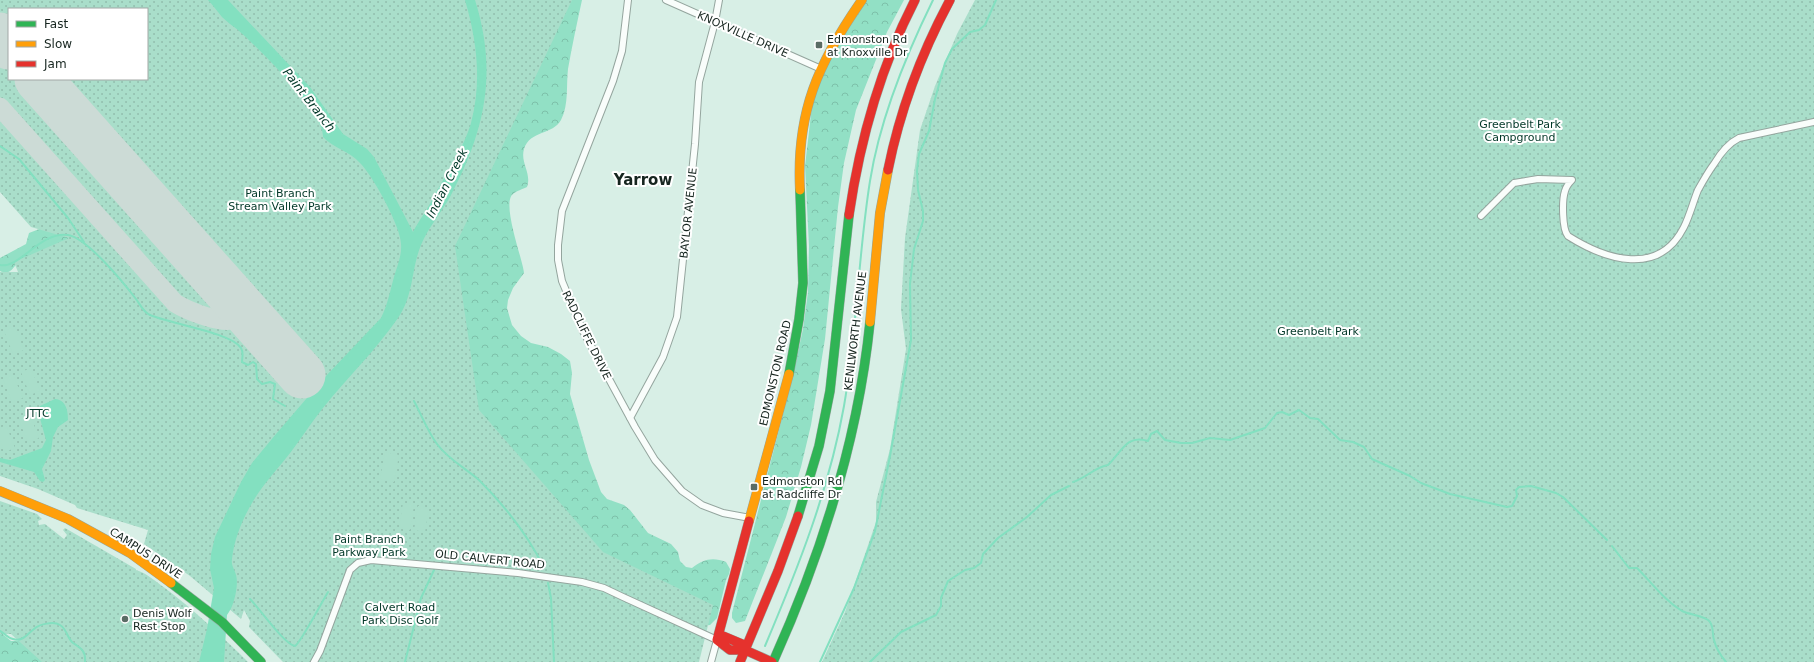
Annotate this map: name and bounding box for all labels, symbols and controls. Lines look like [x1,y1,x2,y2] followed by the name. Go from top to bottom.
[8,8,148,80] legend
[695,9,790,60] street label: KNOXVILLE DRIVE
[44,17,68,31] text: Fast
[827,33,908,59] place label: Edmonston Rd at Knoxville Dr
[44,37,72,51] text: Slow
[814,40,824,50] marker: Edmonston Rd at Knoxville Dr
[43,57,67,71] text: Jam
[280,66,338,134] water label: Paint Branch
[1479,118,1561,144] park label: Greenbelt Park Campground
[424,145,471,220] water label: Indian Creek
[677,167,700,259] street label: BAYLOR AVENUE
[613,171,672,189] district label: Yarrow
[228,187,332,213] park label: Paint Branch Stream Valley Park
[842,271,869,391] street label: KENILWORTH AVENUE
[559,289,614,382] street label: RADCLIFFE DRIVE
[757,319,794,427] street label: EDMONSTON ROAD
[1277,325,1359,338] park label: Greenbelt Park
[25,407,50,420] park label: JTTC
[762,475,842,501] place label: Edmonston Rd at Radcliffe Dr
[749,482,759,492] marker: Edmonston Rd at Radcliffe Dr
[107,525,184,582] street label: CAMPUS DRIVE
[332,533,406,559] park label: Paint Branch Parkway Park
[434,547,546,572] street label: OLD CALVERT ROAD
[362,601,439,627] park label: Calvert Road Park Disc Golf
[133,607,193,633] place label: Denis Wolf Rest Stop
[120,614,130,624] marker: Denis Wolf Rest Stop

